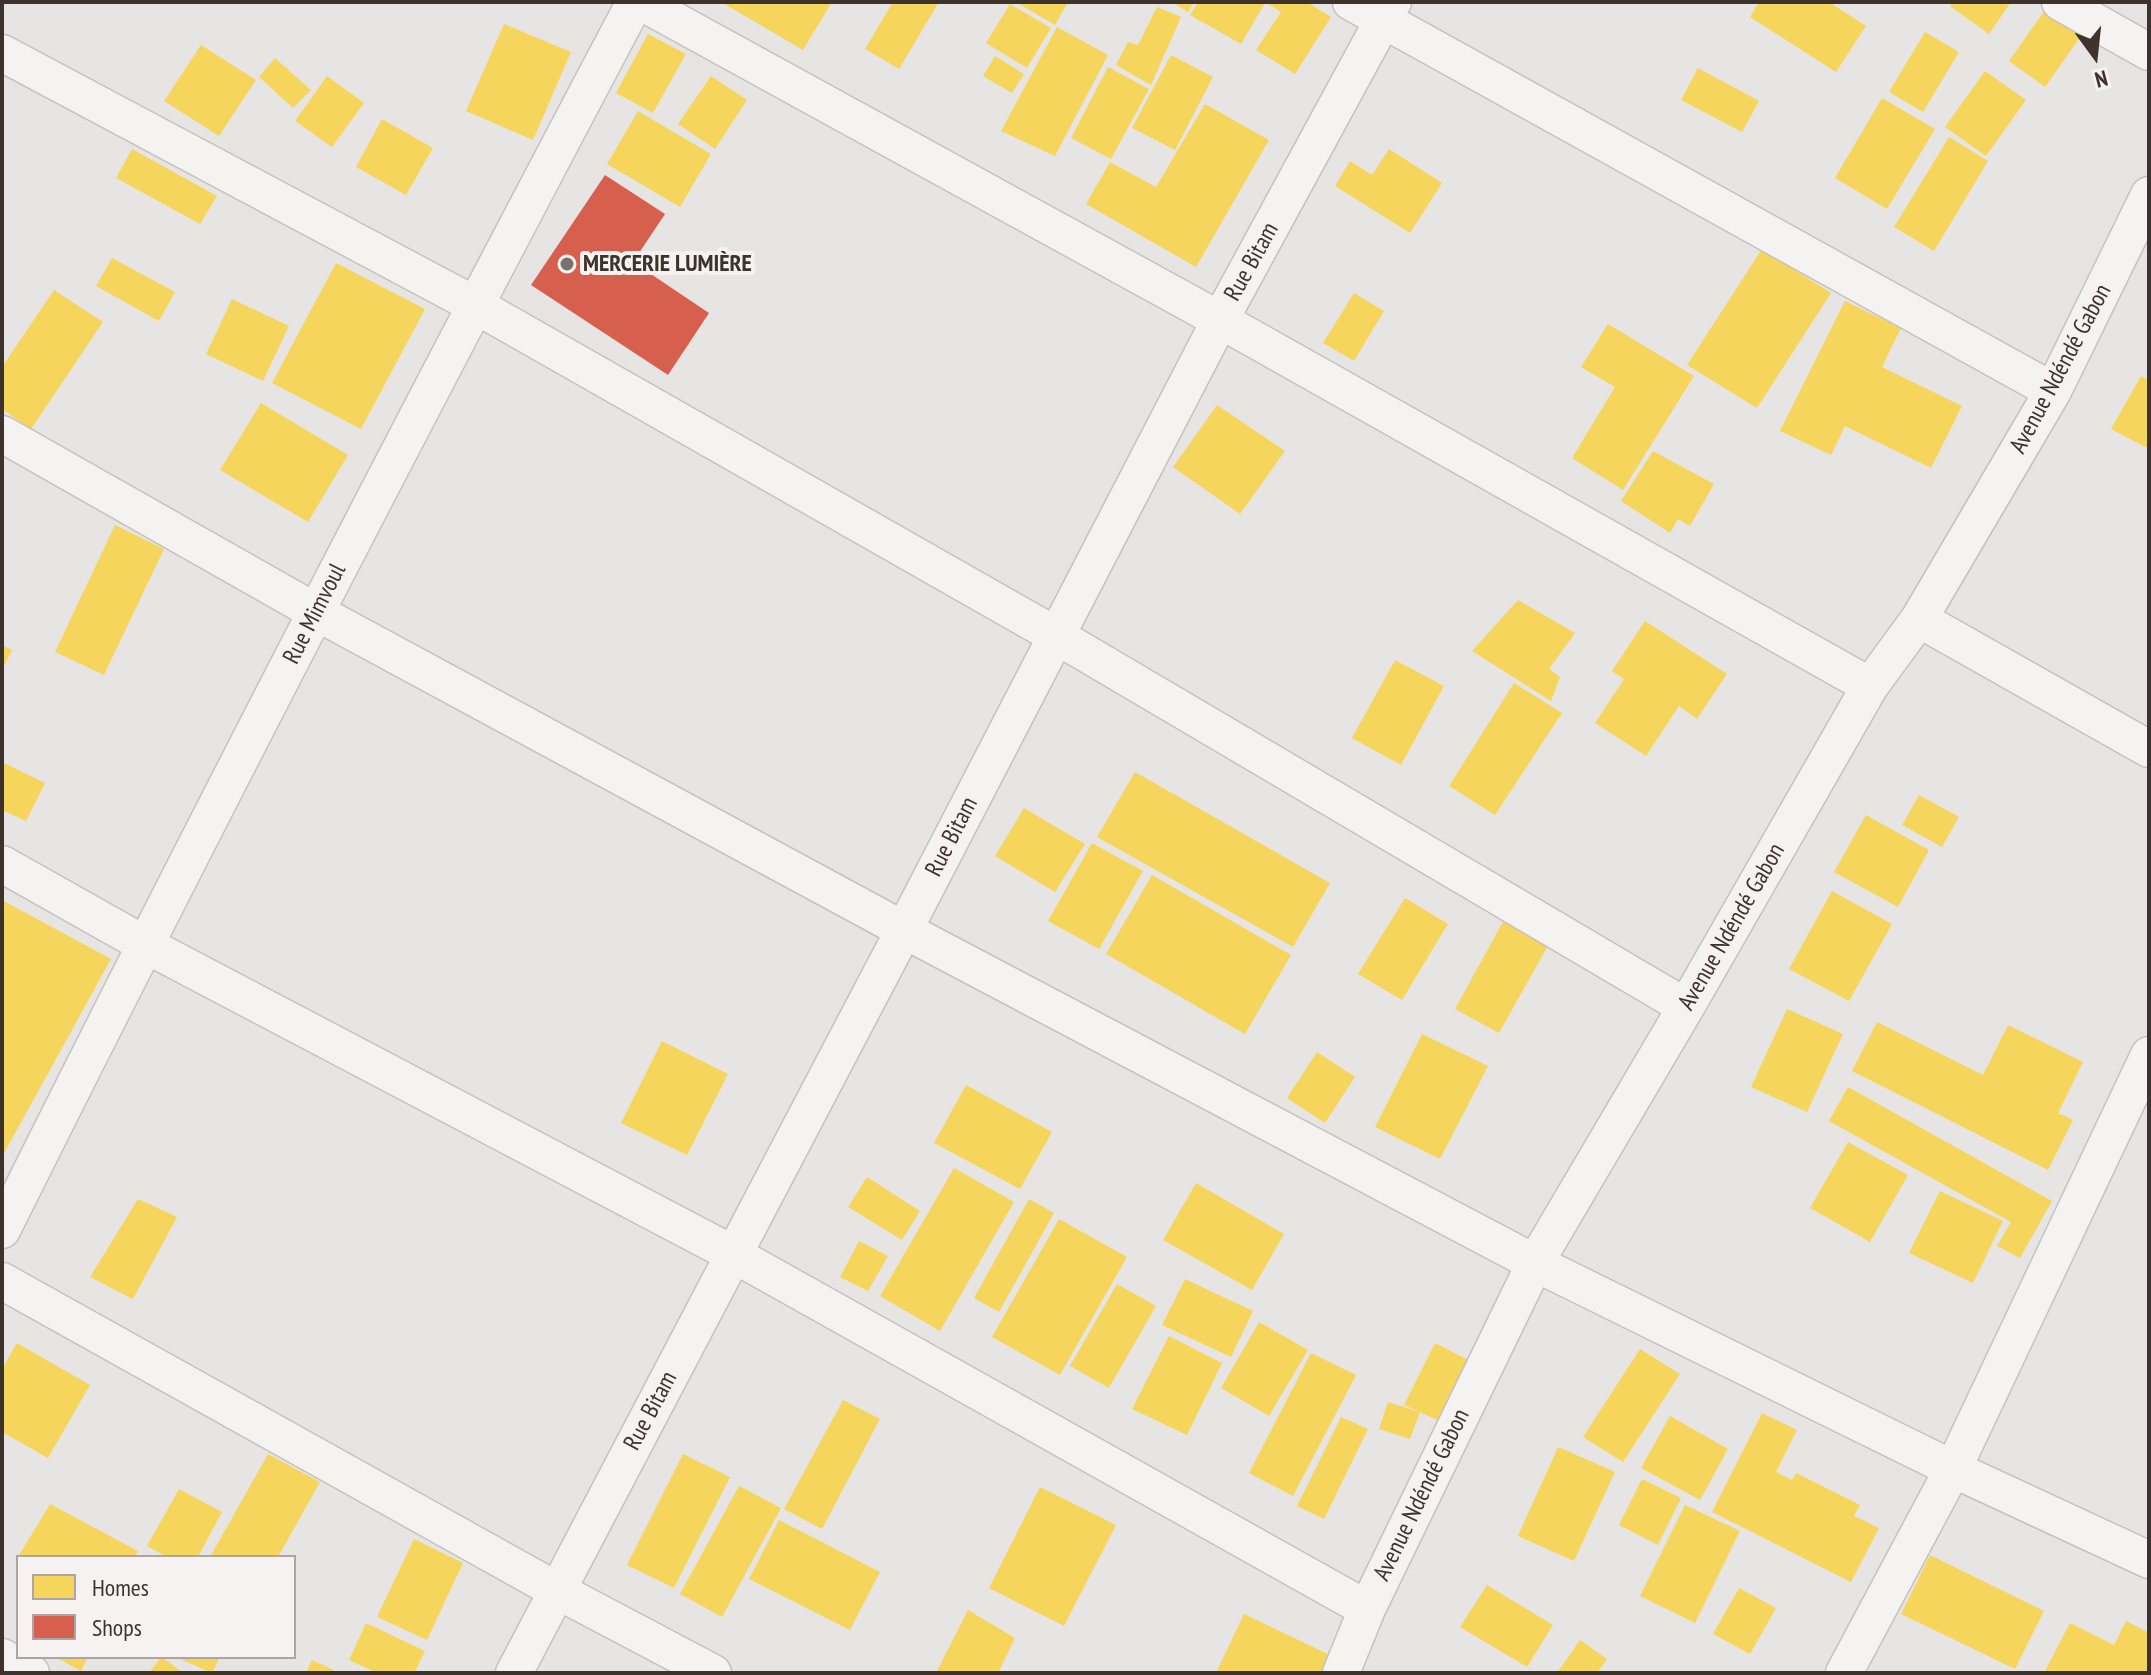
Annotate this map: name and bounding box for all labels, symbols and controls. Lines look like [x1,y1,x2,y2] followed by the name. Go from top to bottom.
[2055,16,2135,96] north arrow
[2092,64,2111,94] text: N
[1219,218,1285,306] street label: Rue Bitam
[583,250,752,278] place label: MERCERIE LUMIÈRE
[558,255,576,273] marker: MERCERIE LUMIÈRE
[2004,279,2118,459] street label: Avenue Ndéndé Gabon
[277,559,353,669] street label: Rue Mimvoul
[920,792,984,882] street label: Rue Bitam
[1673,839,1791,1015] street label: Avenue Ndéndé Gabon
[618,1367,684,1455] street label: Rue Bitam
[1368,1404,1476,1586] street label: Avenue Ndéndé Gabon
[16,1555,296,1659] legend
[92,1572,149,1603] text: Homes
[92,1612,142,1643] text: Shops

